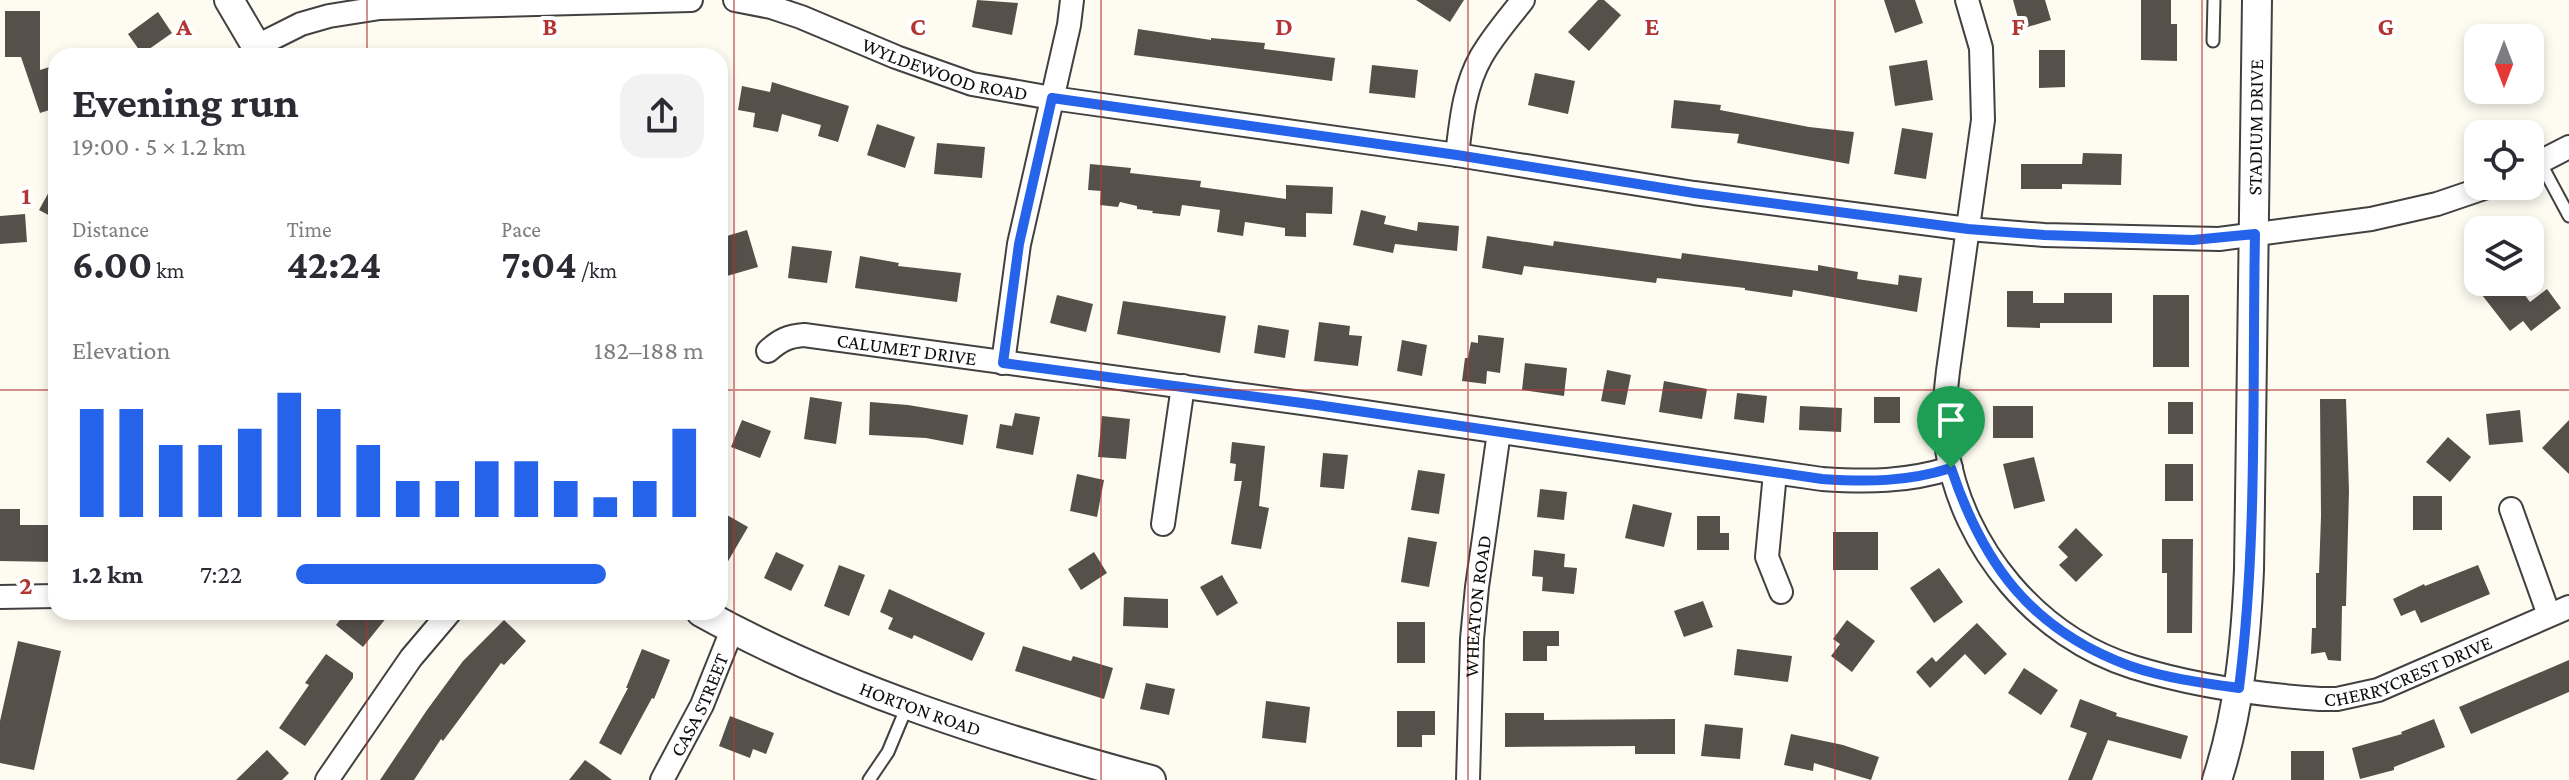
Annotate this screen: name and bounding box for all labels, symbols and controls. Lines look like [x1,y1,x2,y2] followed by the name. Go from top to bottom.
[175,12,192,41] text: A
[542,12,558,41] text: B
[910,12,926,41] text: C
[1275,12,1293,41] text: D
[1645,12,1660,41] text: E
[2011,12,2025,41] text: F
[2378,12,2394,41] text: G
[2464,24,2544,104] north arrow
[2464,24,2544,296] map controls
[859,33,1030,105] street label: WYLDEWOOD ROAD
[2243,59,2267,195] street label: STADIUM DRIVE
[620,74,704,158] button: share
[72,78,299,126] text: Evening run
[2464,120,2544,200] button: locate
[72,132,246,161] text: 19:00 · 5 × 1.2 km
[21,181,31,210] text: 1
[2464,216,2544,296] button: layers
[72,217,149,242] text: Distance
[287,217,332,242] text: Time
[501,217,541,242] text: Pace
[72,242,152,287] text: 6.00
[287,242,381,287] text: 42:24
[501,242,577,287] text: 7:04
[152,258,185,283] text: km
[577,258,617,283] text: /km
[836,329,978,369] street label: CALUMET DRIVE
[72,336,170,365] text: Elevation
[594,336,704,365] text: 182–188 m
[1917,386,1985,468] pin
[1929,398,1973,442] icon: arrive
[1460,534,1495,678] street label: WHEATON ROAD
[72,560,143,589] text: 1.2 km
[200,560,242,589] text: 7:22
[19,571,33,600] text: 2
[2324,631,2495,710] street label: CHERRYCREST DRIVE
[666,650,733,760] street label: CASA STREET
[857,677,984,740] street label: HORTON ROAD

